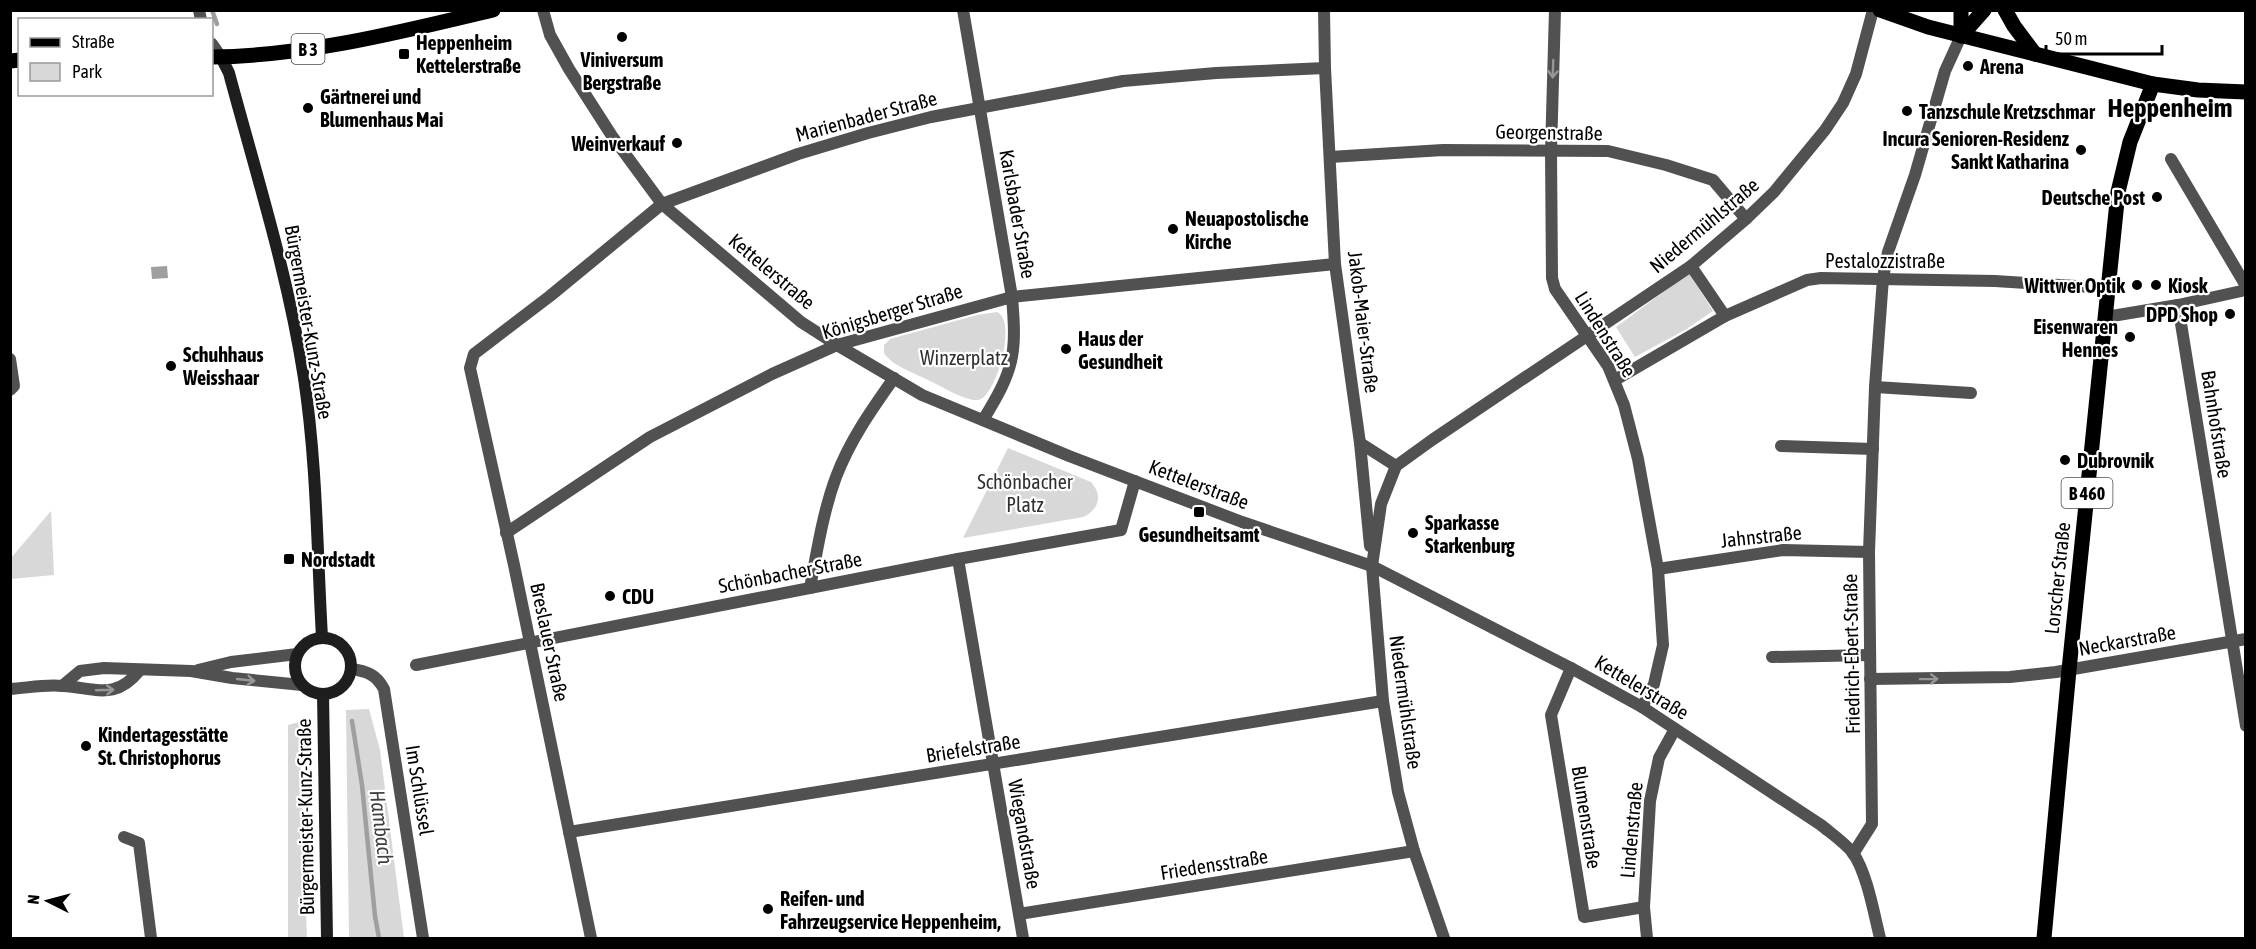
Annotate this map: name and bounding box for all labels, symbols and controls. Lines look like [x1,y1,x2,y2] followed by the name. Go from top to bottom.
[18,18,213,96] legend
[2046,18,2162,56] scale bar
[2055,28,2087,49] text: 50 m
[615,30,629,44] marker: Viniversum Bergstraße
[72,31,115,52] text: Straße
[416,31,521,77] place label: Heppenheim Kettelerstraße
[292,34,324,64] road number: B 3
[397,47,411,61] marker: Heppenheim Kettelerstraße
[580,48,663,94] place label: Viniversum Bergstraße
[1979,55,2024,78] place label: Arena
[1548,58,1559,78] one-way arrow
[1961,59,1975,73] marker: Arena
[72,61,102,82] text: Park
[320,85,443,131] place label: Gärtnerei und Blumenhaus Mai
[793,86,939,146] street label: Marienbader Straße
[2107,93,2233,123] district label: Heppenheim
[1919,100,2096,123] place label: Tanzschule Kretzschmar
[301,101,315,115] marker: Gärtnerei und Blumenhaus Mai
[1900,104,1914,118] marker: Tanzschule Kretzschmar
[1495,120,1603,144] street label: Georgenstraße
[1883,127,2070,173] place label: Incura Senioren-Residenz Sankt Katharina
[570,132,665,155] place label: Weinverkauf
[670,136,684,150] marker: Weinverkauf
[2074,143,2088,157] marker: Incura Senioren-Residenz Sankt Katharina
[995,148,1041,280] street label: Karlsbader Straße
[1645,173,1763,277] street label: Niedermühlstraße
[2042,186,2145,209] place label: Deutsche Post
[2150,190,2164,204] marker: Deutsche Post
[1185,207,1309,253] place label: Neuapostolische Kirche
[1166,222,1180,236] marker: Neuapostolische Kirche
[281,223,337,421] street label: Bürgermeister-Kunz-Straße
[724,228,820,314] street label: Kettelerstraße
[1825,249,1945,272] street label: Pestalozzistraße
[1344,250,1384,394] street label: Jakob-Maier-Straße
[2024,274,2125,297] place label: Wittwer Optik
[2168,274,2208,297] place label: Kiosk
[2130,278,2144,292] marker: Wittwer Optik
[2149,278,2163,292] marker: Kiosk
[819,279,965,343] street label: Königsberger Straße
[1571,287,1641,381] street label: Lindenstraße
[2146,303,2218,326] place label: DPD Shop
[2223,307,2237,321] marker: DPD Shop
[2033,315,2118,361] place label: Eisenwaren Hennes
[1078,327,1163,373] place label: Haus der Gesundheit
[2123,330,2137,344] marker: Eisenwaren Hennes
[1059,342,1073,356] marker: Haus der Gesundheit
[182,343,264,389] place label: Schuhhaus Weisshaar
[920,346,1008,369] park label: Winzerplatz
[164,359,178,373] marker: Schuhhaus Weisshaar
[2197,368,2237,480] street label: Bahnhofstraße
[2077,449,2154,472] place label: Dubrovnik
[2058,453,2072,467] marker: Dubrovnik
[1146,454,1252,514] street label: Kettelerstraße
[977,470,1074,516] park label: Schönbacher Platz
[2062,478,2112,508] road number: B 460
[1192,505,1206,519] marker: Gesundheitsamt
[1425,511,1515,557] place label: Sparkasse Starkenburg
[1719,520,1803,552] street label: Jahnstraße
[2040,521,2074,635] street label: Lorscher Straße
[1138,523,1260,546] place label: Gesundheitsamt
[1406,526,1420,540] marker: Sparkasse Starkenburg
[716,547,864,597] street label: Schönbacher Straße
[301,548,375,571] place label: Nordstadt
[282,552,296,566] marker: Nordstadt
[1838,574,1864,734] street label: Friedrich-Ebert-Straße
[526,580,574,704] street label: Breslauer Straße
[622,585,654,608] place label: CDU
[603,589,617,603] marker: CDU
[2077,620,2177,660] street label: Neckarstraße
[1385,634,1427,770] street label: Niedermühlstraße
[1591,650,1693,724] street label: Kettelerstraße
[1918,673,1938,684] one-way arrow
[236,675,255,686] one-way arrow
[94,684,114,695] one-way arrow
[292,718,318,916] street label: Bürgermeister-Kunz-Straße
[98,723,228,769] place label: Kindertagesstätte St. Christophorus
[924,729,1022,767] street label: Briefelstraße
[79,739,93,753] marker: Kindertagesstätte St. Christophorus
[402,743,439,838] street label: Im Schlüssel
[1568,764,1606,870] street label: Blumenstraße
[1004,777,1046,891] street label: Wiegandstraße
[1615,781,1647,879] street label: Lindenstraße
[366,788,398,866] water label: Hambach
[1159,844,1269,884] street label: Friedensstraße
[18,871,78,931] north arrow
[780,887,1001,933] place label: Reifen- und Fahrzeugservice Heppenheim,
[24,894,43,905] text: N
[761,902,775,916] marker: Reifen- und Fahrzeugservice Heppenheim,

